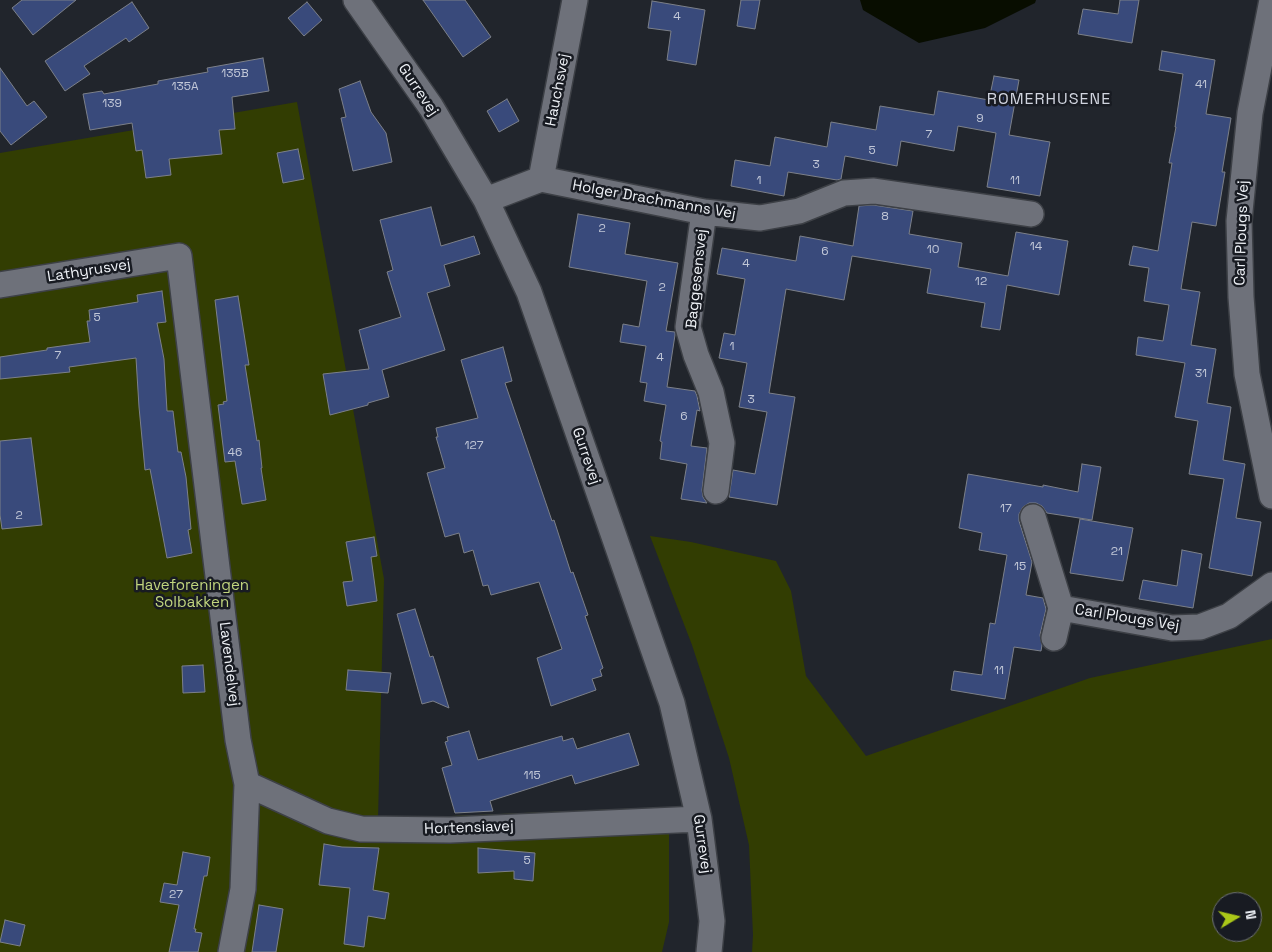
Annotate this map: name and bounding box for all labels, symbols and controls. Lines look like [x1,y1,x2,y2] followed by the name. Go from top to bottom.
[673,10,681,24] house number: 4
[542,52,574,128] street label: Hauchsvej
[394,60,442,120] street label: Gurrevej
[221,67,249,81] house number: 135B
[1195,78,1207,92] house number: 41
[171,80,199,94] house number: 135A
[985,90,1113,110] district label: ROMERHUSENE
[102,97,122,111] house number: 139
[976,112,984,126] house number: 9
[926,128,932,142] house number: 7
[868,144,876,158] house number: 5
[812,158,820,172] house number: 3
[756,174,762,188] house number: 1
[1010,174,1020,188] house number: 11
[571,177,737,223] street label: Holger Drachmanns Vej
[1231,180,1253,286] street label: Carl Plougs Vej
[881,210,889,224] house number: 8
[598,222,606,236] house number: 2
[683,228,711,330] street label: Baggesensvej
[1030,240,1042,254] house number: 14
[927,243,939,257] house number: 10
[821,245,829,259] house number: 6
[46,256,132,286] street label: Lathyrusvej
[742,257,750,271] house number: 4
[975,275,987,289] house number: 12
[658,281,666,295] house number: 2
[93,311,101,325] house number: 5
[729,340,735,354] house number: 1
[55,349,61,363] house number: 7
[656,351,664,365] house number: 4
[1195,367,1207,381] house number: 31
[747,393,755,407] house number: 3
[680,410,688,424] house number: 6
[568,425,604,487] street label: Gurrevej
[465,439,483,453] house number: 127
[228,446,242,460] house number: 46
[1000,502,1012,516] house number: 17
[15,509,23,523] house number: 2
[1111,545,1123,559] house number: 21
[1014,560,1026,574] house number: 15
[135,577,249,612] park label: Haveforeningen Solbakken
[1074,601,1180,635] street label: Carl Plougs Vej
[215,621,243,707] street label: Lavendelvej
[994,664,1004,678] house number: 11
[523,769,541,783] house number: 115
[689,814,715,874] street label: Gurrevej
[424,817,514,839] street label: Hortensiavej
[523,854,531,868] house number: 5
[169,888,183,902] house number: 27
[1212,892,1262,942] north arrow
[1241,909,1260,921] text: N

